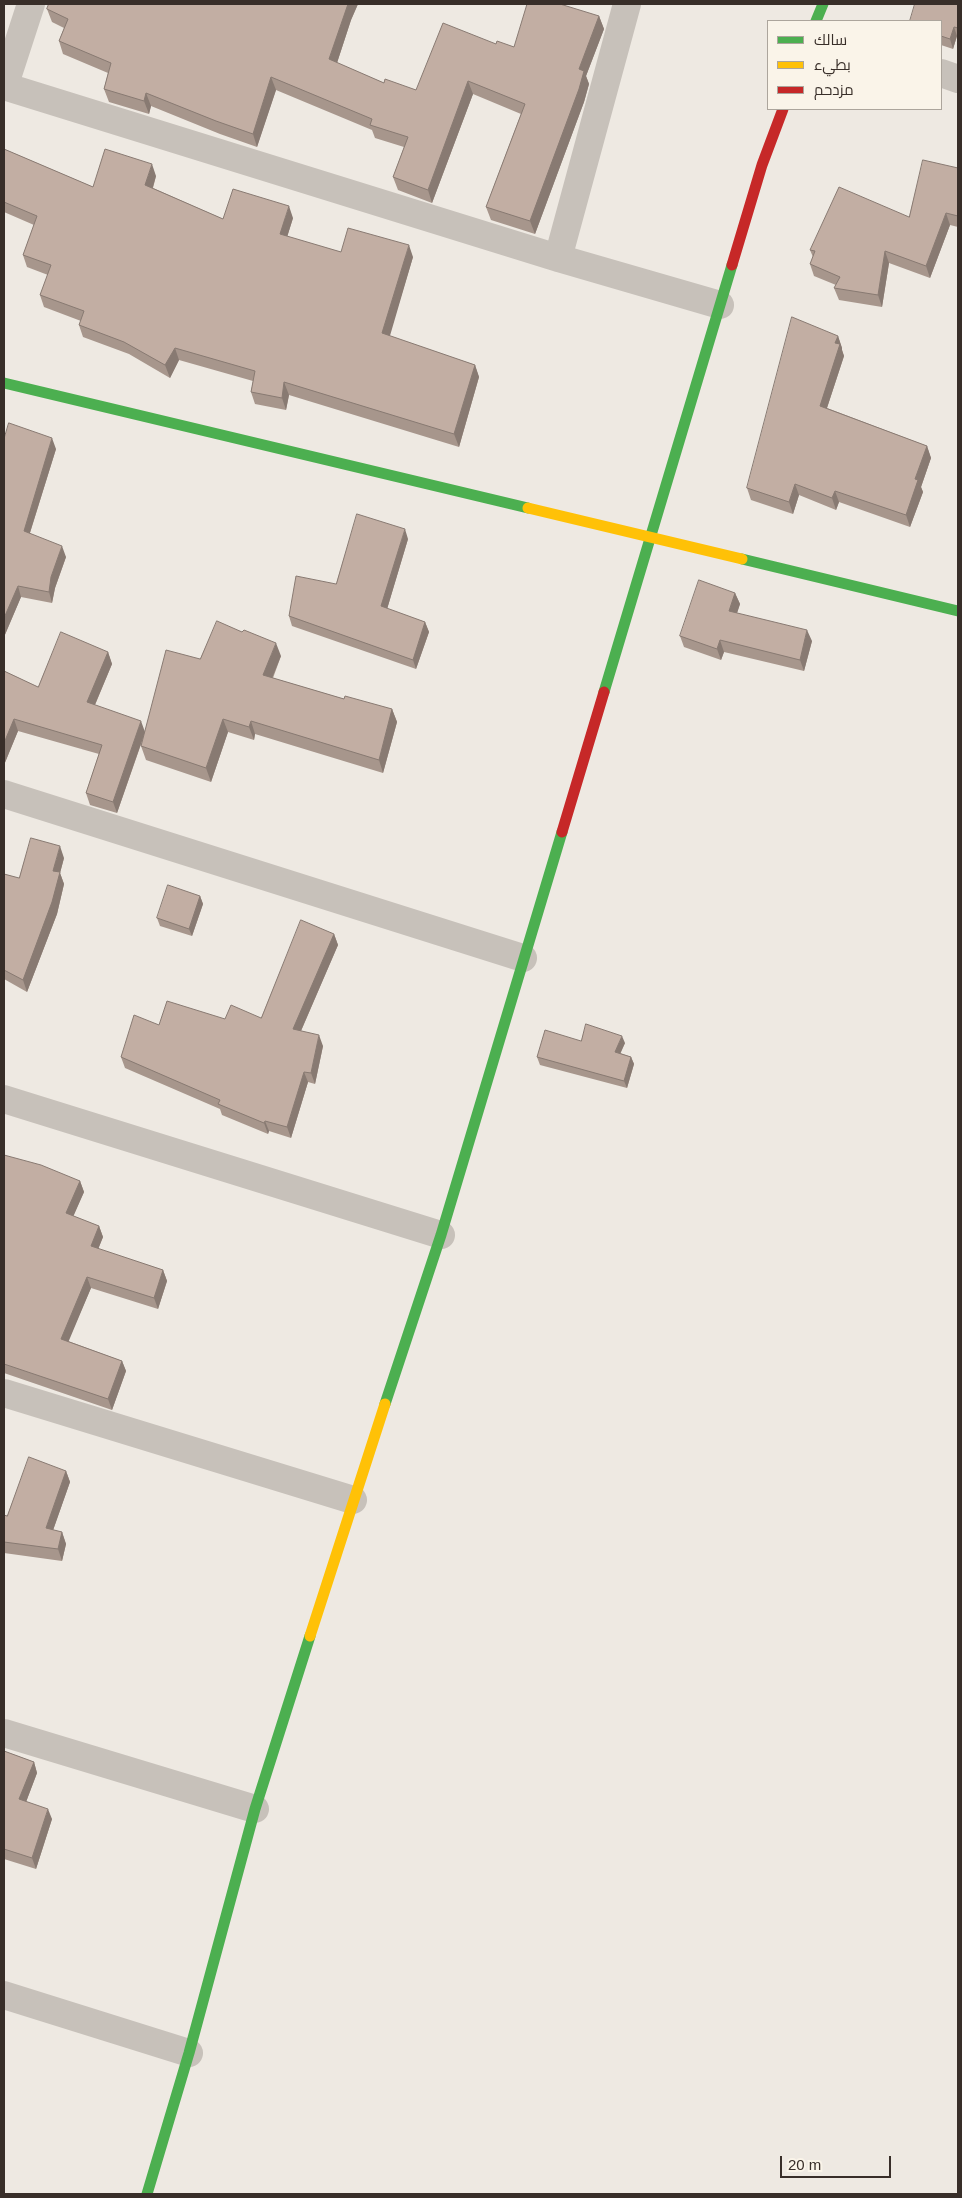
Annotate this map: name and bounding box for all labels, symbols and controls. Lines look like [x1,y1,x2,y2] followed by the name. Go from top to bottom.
[767,20,942,110] legend
[814,31,847,48] text: سالك
[814,56,851,73] text: بطيء
[814,81,854,98] text: مزدحم
[782,2146,893,2178] scale bar
[788,2156,821,2173] text: 20 m

